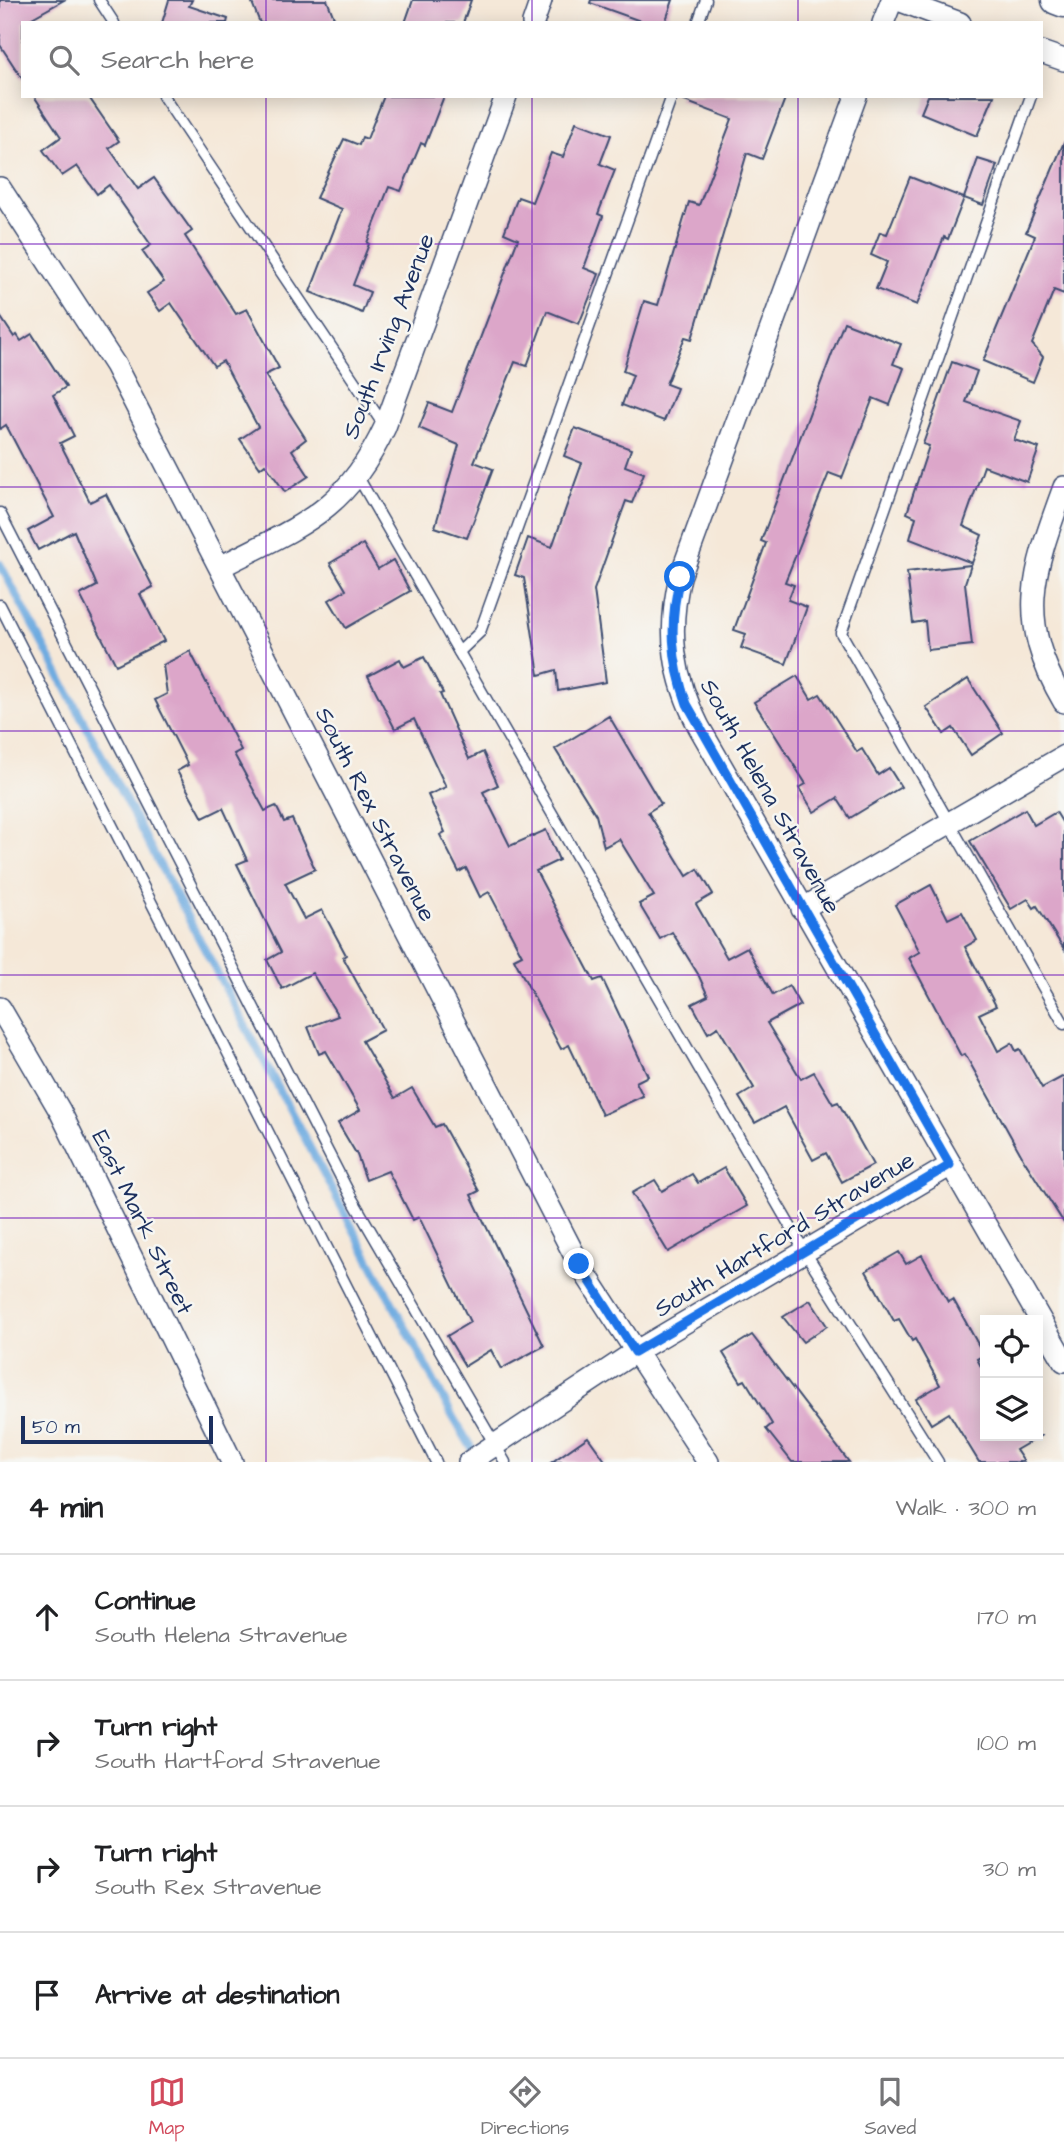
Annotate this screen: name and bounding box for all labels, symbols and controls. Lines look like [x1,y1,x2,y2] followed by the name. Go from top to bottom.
[21,21,1043,98] search box
[45,41,83,79] icon: search
[101,42,254,78] text: Search here
[334,229,445,444] street label: South Irving Avenue
[664,561,695,592] route start
[691,673,849,920] street label: South Helena Stravenue
[306,701,444,928] street label: South Rex Stravenue
[83,1124,202,1321] street label: East Mark Street
[648,1144,921,1326] street label: South Hartford Stravenue
[563,1248,594,1279] route end
[980,1315,1043,1441] map controls
[980,1315,1043,1378] button: locate
[980,1378,1043,1441] button: layers
[21,1413,214,1445] scale bar
[32,1414,80,1441] text: 50 m
[28,1487,103,1529] text: 4 min
[895,1492,1036,1524] text: Walk · 300 m
[95,1583,196,1619] text: Continue
[28,1598,66,1636] icon: ahead
[977,1601,1036,1633] text: 170 m
[95,1619,348,1651] text: South Helena Stravenue
[95,1709,217,1745] text: Turn right
[28,1724,66,1762] icon: right
[977,1727,1036,1759] text: 100 m
[95,1745,381,1777] text: South Hartford Stravenue
[95,1835,217,1871] text: Turn right
[28,1850,66,1888] icon: right
[983,1853,1036,1885] text: 30 m
[95,1871,322,1903] text: South Rex Stravenue
[28,1976,66,2014] icon: arrive
[95,1977,340,2013] text: Arrive at destination
[148,2073,186,2142] tab: Map
[481,2073,569,2142] tab: Directions
[865,2073,916,2142] tab: Saved

